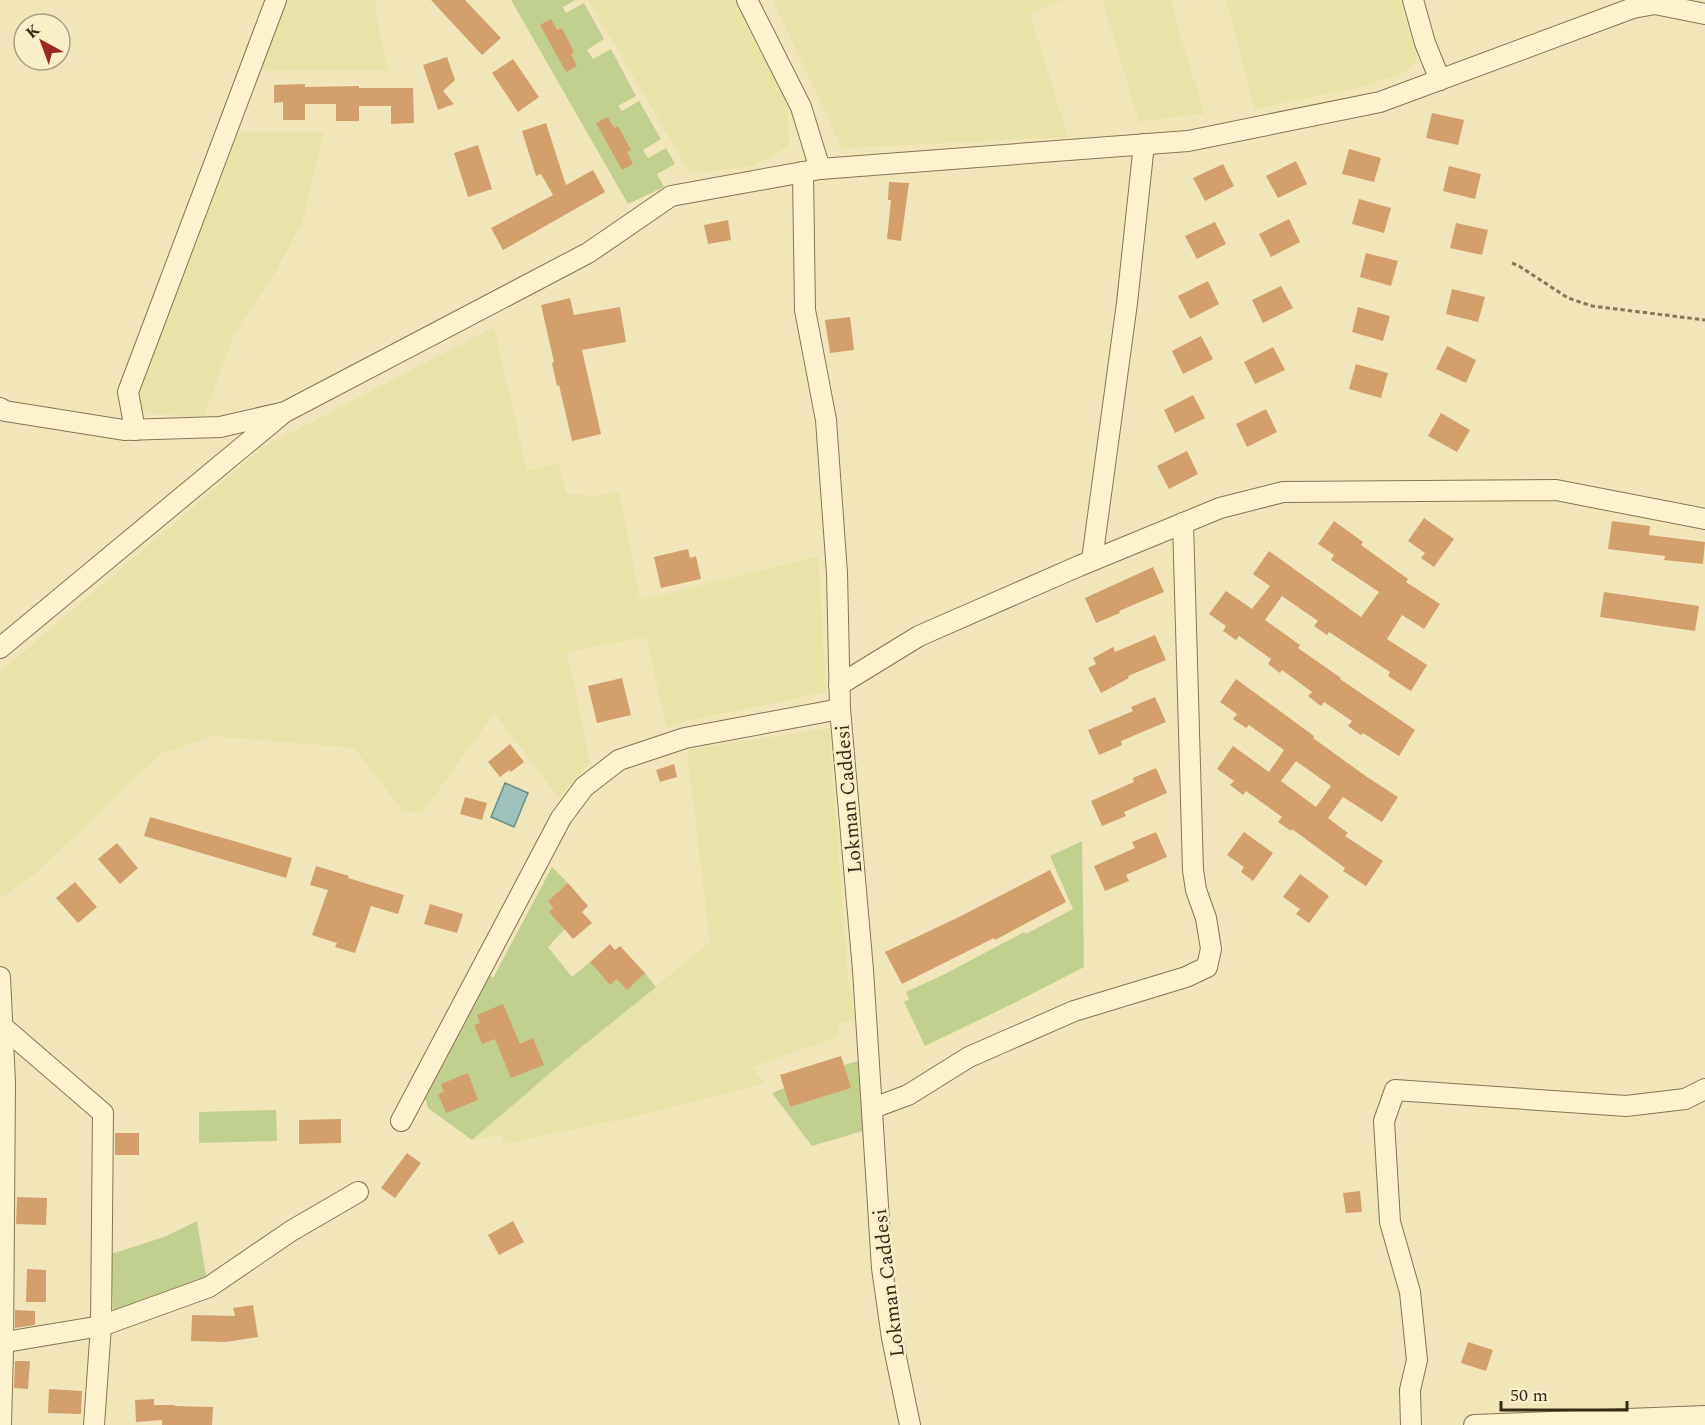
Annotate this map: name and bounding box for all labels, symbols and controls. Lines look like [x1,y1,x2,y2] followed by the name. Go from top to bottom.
[12,12,72,72] north arrow
[20,18,46,45] text: K
[828,723,870,875] street label: Lokman Caddesi
[865,1207,913,1359] street label: Lokman Caddesi
[1501,1374,1627,1412] scale bar
[1510,1382,1548,1409] text: 50 m

